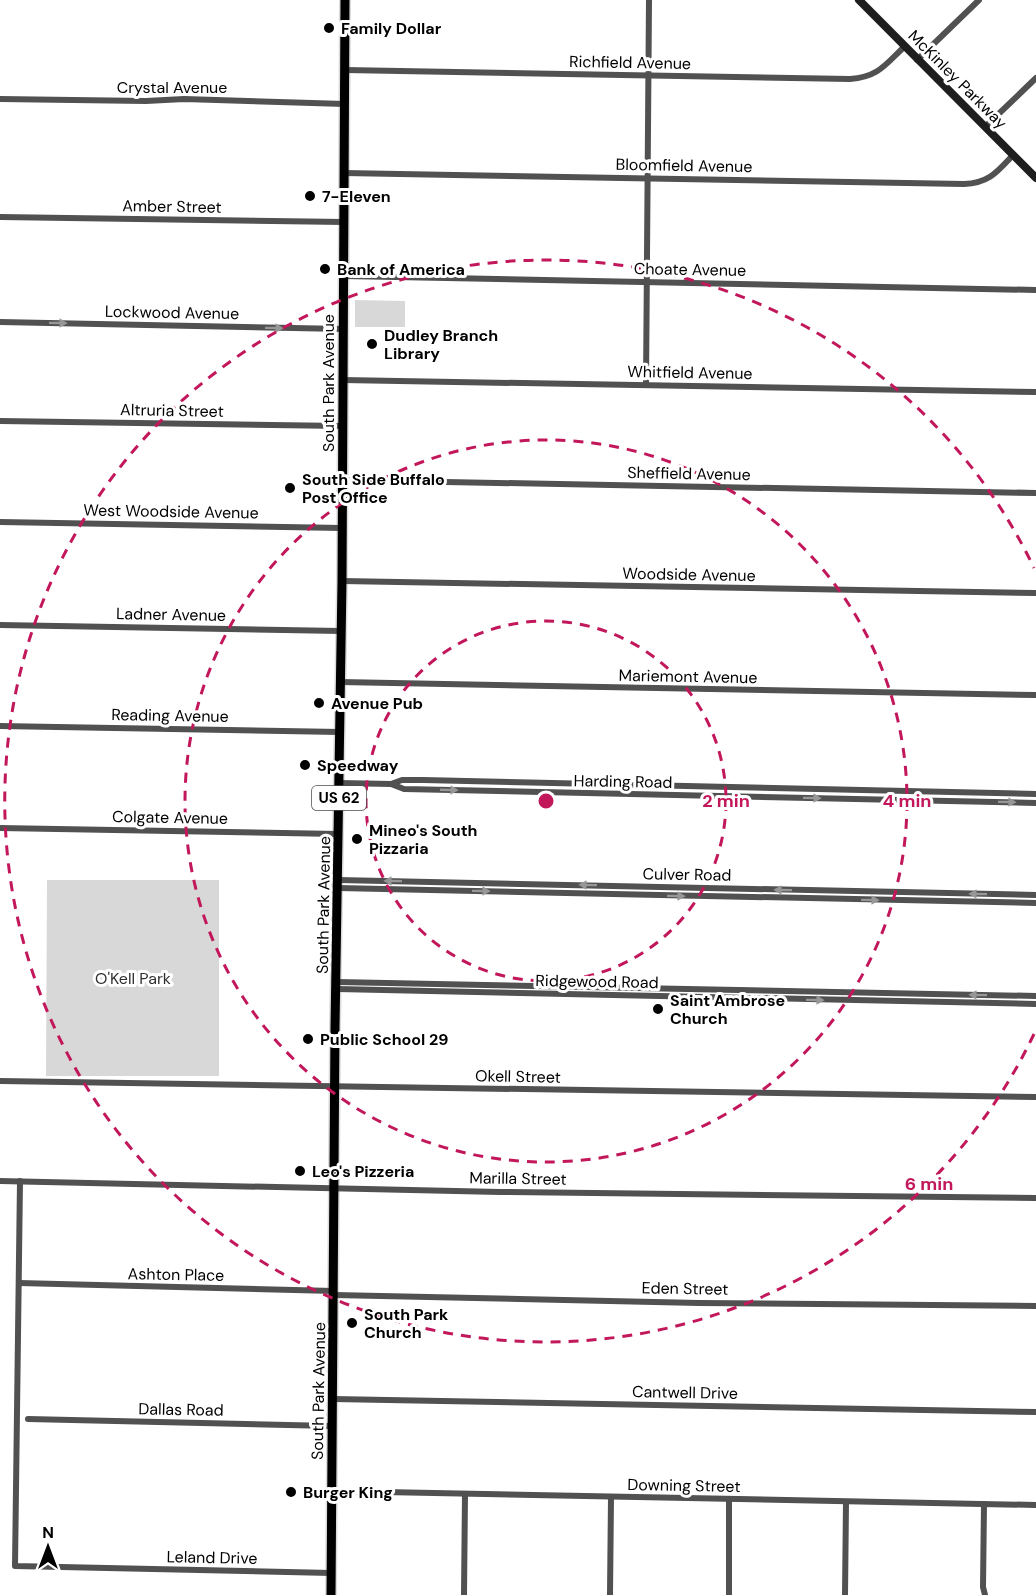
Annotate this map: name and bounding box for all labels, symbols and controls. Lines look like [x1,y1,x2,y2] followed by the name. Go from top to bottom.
[341,18,442,39] place label: Family Dollar
[322,21,336,35] marker: Family Dollar
[904,25,1012,133] street label: McKinley Parkway
[569,51,691,74] street label: Richfield Avenue
[117,77,227,98] street label: Crystal Avenue
[615,154,753,177] street label: Bloomfield Avenue
[322,186,391,207] place label: 7-Eleven
[303,189,317,203] marker: 7-Eleven
[122,195,222,218] street label: Amber Street
[634,258,746,281] street label: Choate Avenue
[337,259,465,280] place label: Bank of America
[318,262,332,276] marker: Bank of America
[105,301,239,324] street label: Lockwood Avenue
[318,314,339,452] street label: South Park Avenue
[49,319,68,328] one-way arrow
[265,323,284,333] one-way arrow
[384,325,498,364] place label: Dudley Branch Library
[365,337,379,351] marker: Dudley Branch Library
[627,361,753,384] street label: Whitfield Avenue
[120,399,224,422] street label: Altruria Street
[627,462,751,485] street label: Sheffield Avenue
[302,469,445,508] place label: South Side Buffalo Post Office
[283,481,297,495] marker: South Side Buffalo Post Office
[83,499,259,524] street label: West Woodside Avenue
[622,563,756,586] street label: Woodside Avenue
[116,603,226,626] street label: Ladner Avenue
[618,665,758,688] street label: Mariemont Avenue
[331,693,423,714] place label: Avenue Pub
[312,696,326,710] marker: Avenue Pub
[111,704,229,727] street label: Reading Avenue
[317,755,399,776] place label: Speedway
[298,758,312,772] marker: Speedway
[573,770,673,793] street label: Harding Road
[439,785,458,795] one-way arrow
[312,786,366,810] road number: US 62
[702,789,750,813] text: 2 min
[883,789,931,813] text: 4 min
[536,791,556,811] centre of rings
[802,793,821,803] one-way arrow
[997,797,1016,807] one-way arrow
[112,806,228,829] street label: Colgate Avenue
[369,820,478,859] place label: Mineo's South Pizzaria
[350,832,364,846] marker: Mineo's South Pizzaria
[312,836,335,974] street label: South Park Avenue
[642,863,732,886] street label: Culver Road
[383,876,402,886] one-way arrow
[578,881,597,890] one-way arrow
[773,885,792,894] one-way arrow
[471,887,490,896] one-way arrow
[968,889,987,899] one-way arrow
[666,891,685,900] one-way arrow
[861,895,880,904] one-way arrow
[95,968,171,989] park label: O'Kell Park
[535,970,659,993] street label: Ridgewood Road
[670,990,785,1029] place label: Saint Ambrose Church
[968,990,987,1000] one-way arrow
[806,995,825,1004] one-way arrow
[651,1002,665,1016] marker: Saint Ambrose Church
[320,1029,448,1050] place label: Public School 29
[301,1032,315,1046] marker: Public School 29
[475,1065,561,1088] street label: Okell Street
[312,1161,414,1182] place label: Leo's Pizzeria
[293,1164,307,1178] marker: Leo's Pizzeria
[469,1167,567,1190] street label: Marilla Street
[905,1172,953,1196] text: 6 min
[128,1263,224,1286] street label: Ashton Place
[641,1277,729,1300] street label: Eden Street
[364,1304,449,1343] place label: South Park Church
[345,1316,359,1330] marker: South Park Church
[307,1322,330,1460] street label: South Park Avenue
[632,1381,738,1404] street label: Cantwell Drive
[138,1398,224,1421] street label: Dallas Road
[627,1474,741,1497] street label: Downing Street
[303,1482,393,1503] place label: Burger King
[284,1485,298,1499] marker: Burger King
[18,1517,78,1577] north arrow
[42,1522,54,1543] text: N
[166,1546,258,1569] street label: Leland Drive

